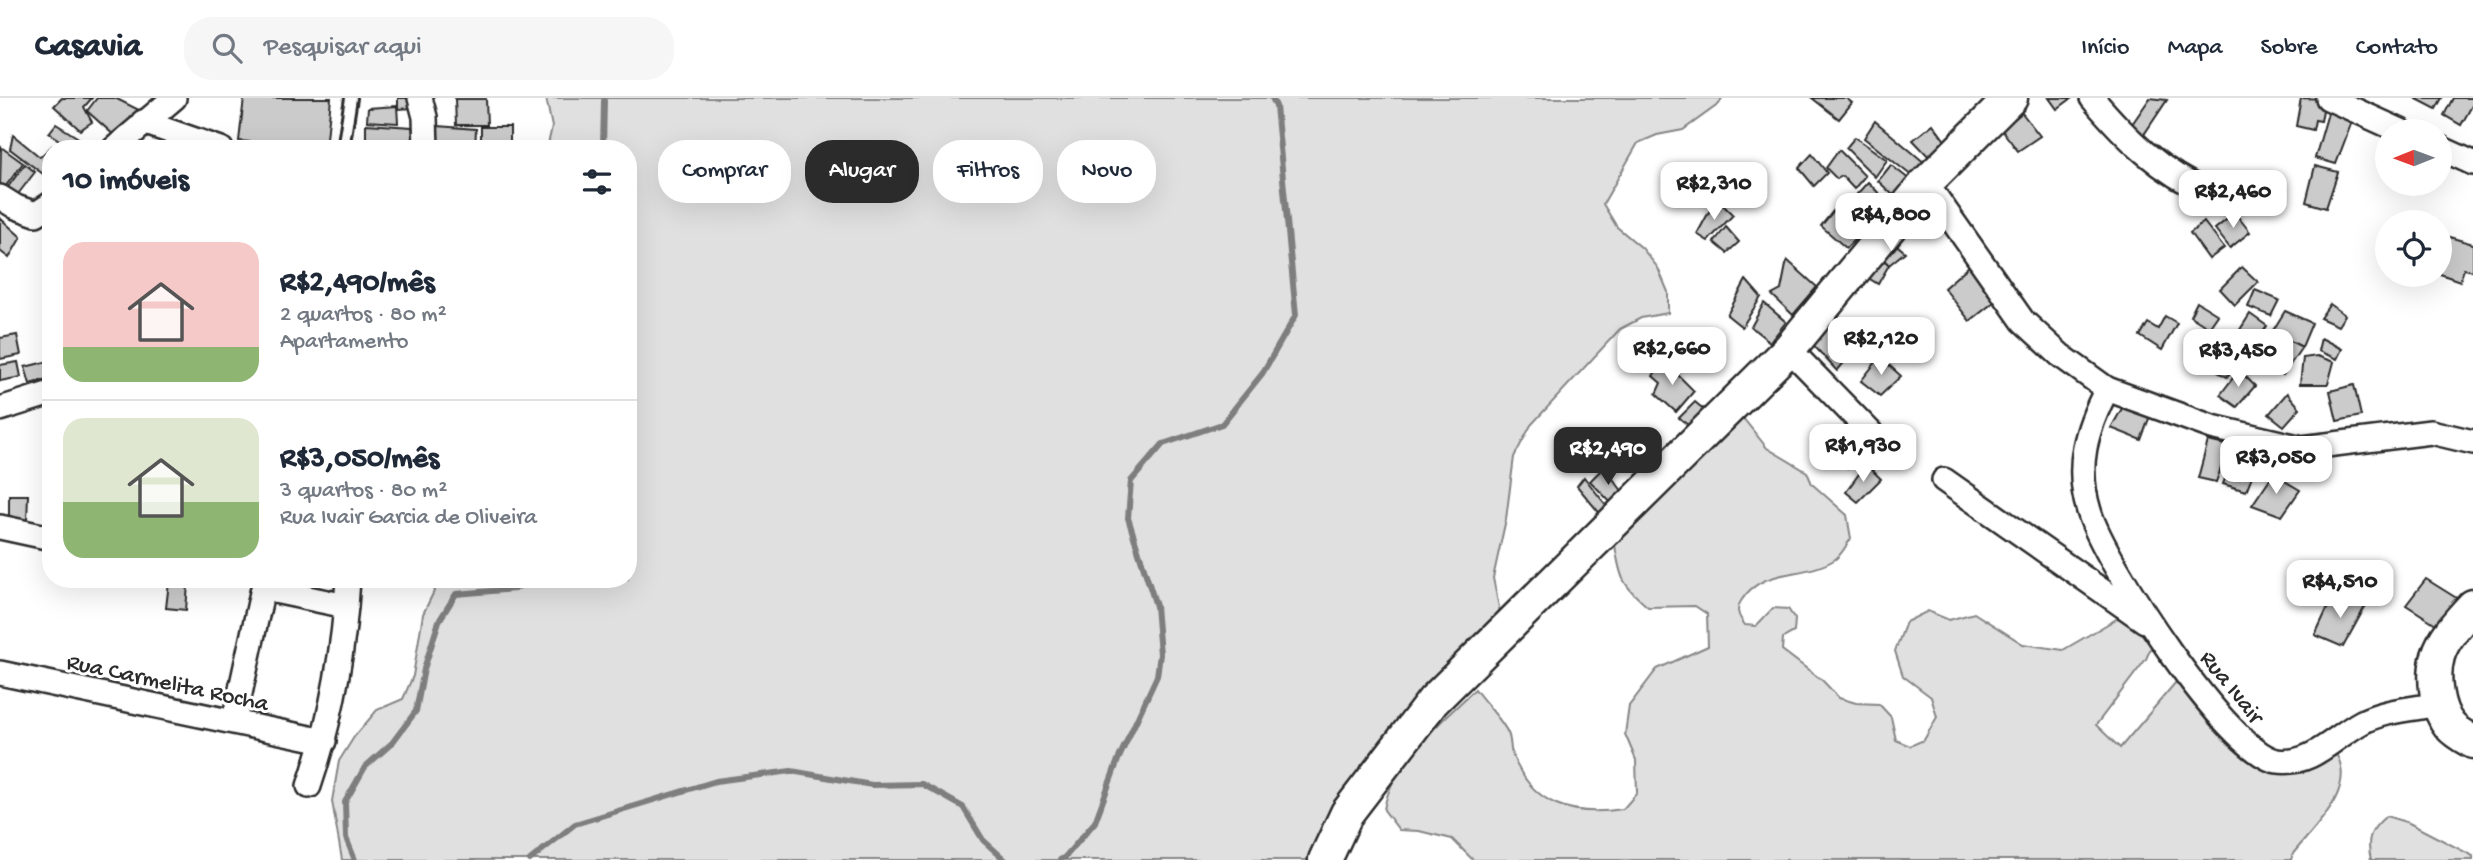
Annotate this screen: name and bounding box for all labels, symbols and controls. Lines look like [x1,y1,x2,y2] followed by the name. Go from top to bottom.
[184,17,674,80] search box
[35,29,142,67] text: Casavia
[208,29,246,67] icon: search
[264,33,422,64] text: Pesquisar aqui
[2081,34,2129,63] text: Início
[2167,34,2223,63] text: Mapa
[2261,34,2318,63] text: Sobre
[2356,34,2438,63] text: Contato
[2375,119,2452,196] north arrow
[2375,119,2452,287] map controls
[658,140,791,203] chip: Comprar
[805,140,919,203] chip: Alugar
[933,140,1043,203] chip: Filtros
[1057,140,1156,203] chip: Novo
[1649,162,1779,222] pin: R$2,310
[578,163,616,201] icon: filters
[63,165,189,200] text: 10 imóveis
[2168,170,2298,230] pin: R$2,460
[1676,171,1752,198] text: R$2,310
[2195,179,2271,206] text: R$2,460
[1826,194,1956,253] pin: R$4,800
[1851,202,1931,229] text: R$4,800
[2375,210,2452,287] button: locate
[280,267,435,302] text: R$2,490/mês
[119,270,203,354] icon: home
[280,302,447,329] text: 2 quartos · 80 m²
[1816,317,1946,377] pin: R$2,120
[1844,326,1918,353] text: R$2,120
[1607,328,1737,387] pin: R$2,660
[280,329,408,356] text: Apartamento
[2173,330,2303,389] pin: R$3,450
[1633,336,1711,363] text: R$2,660
[2199,338,2277,365] text: R$3,450
[1798,424,1928,484] pin: R$1,930
[1543,428,1673,487] pin: R$2,490
[1825,433,1901,460] text: R$1,930
[1570,436,1646,463] text: R$2,490
[2211,436,2341,496] pin: R$3,050
[280,443,439,478] text: R$3,050/mês
[2236,445,2316,472] text: R$3,050
[119,446,203,530] icon: home
[280,478,447,505] text: 3 quartos · 80 m²
[280,505,537,532] text: Rua Ivair Garcia de Oliveira
[2275,560,2405,620] pin: R$4,510
[2303,569,2377,596] text: R$4,510
[2192,646,2270,733] street label: Rua Ivair
[64,649,272,720] street label: Rua Carmelita Rocha

